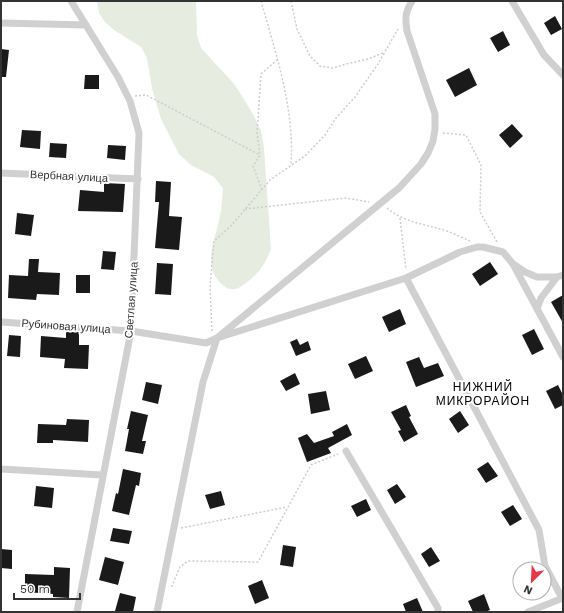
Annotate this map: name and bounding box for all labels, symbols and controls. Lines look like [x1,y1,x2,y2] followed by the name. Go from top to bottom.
[30,168,109,185] street label: Вербная улица
[122,260,141,339] street label: Светлая улица
[21,317,112,336] street label: Рубиновая улица
[436,379,530,408] district label: НИЖНИЙ МИКРОРАЙОН
[512,561,552,601] north arrow
[14,575,80,601] scale bar
[20,582,50,596] text: 50 m
[522,582,535,597] text: N

